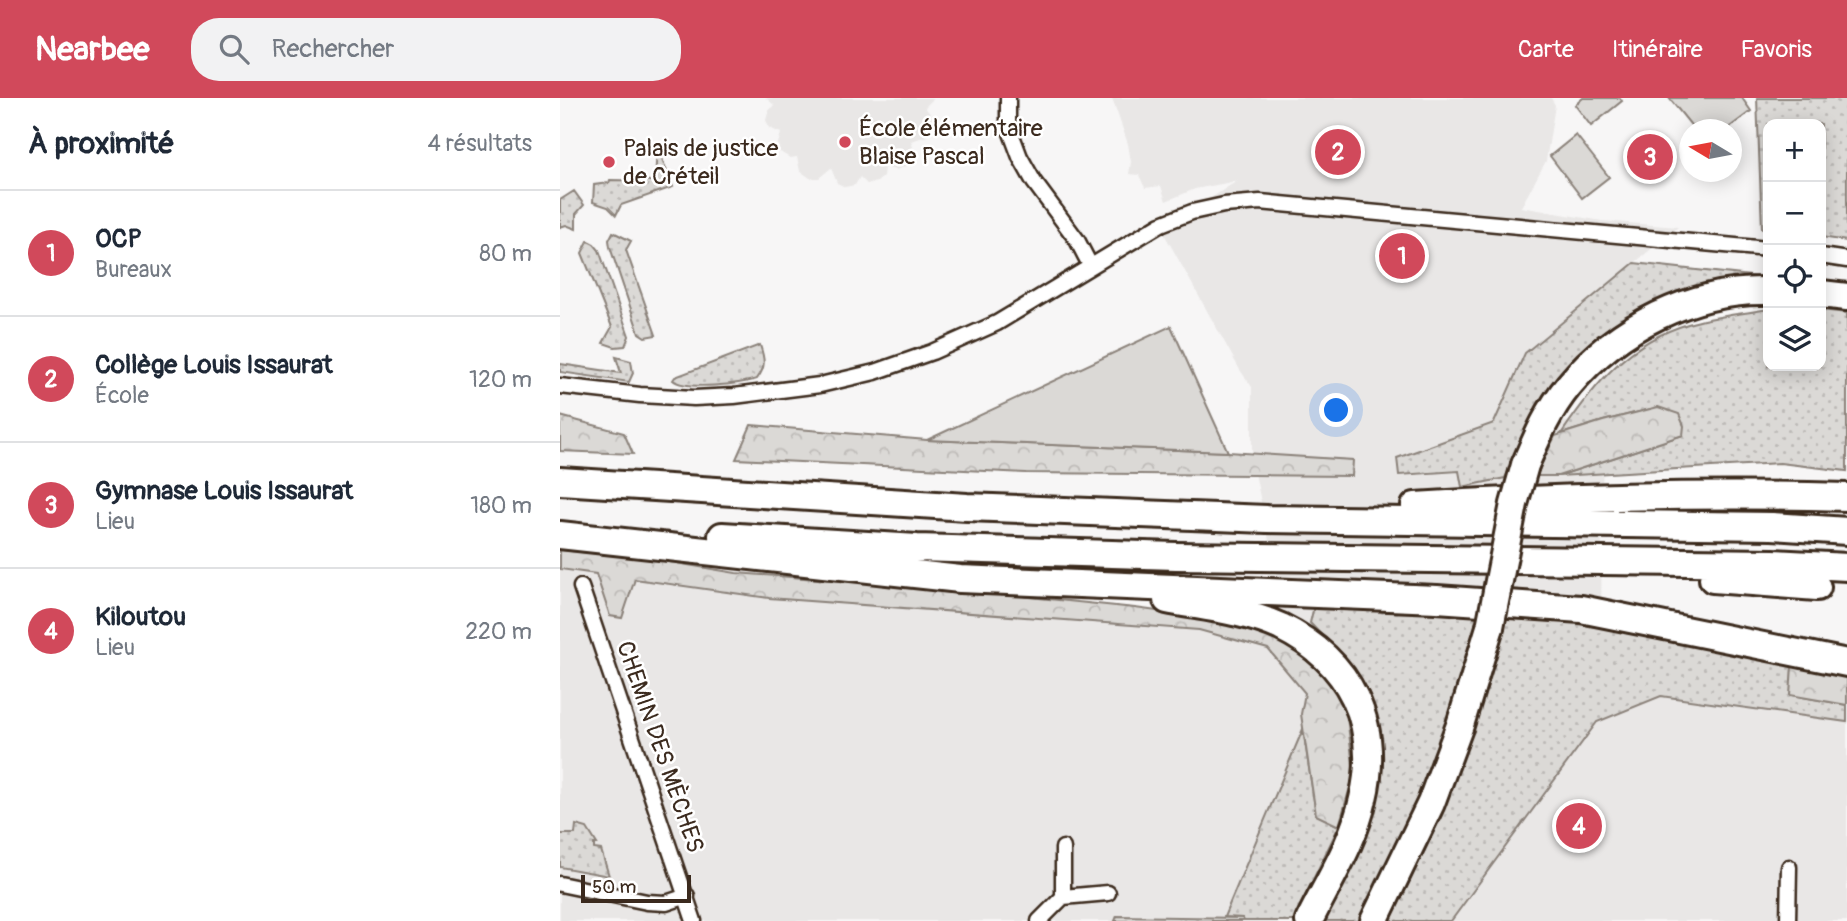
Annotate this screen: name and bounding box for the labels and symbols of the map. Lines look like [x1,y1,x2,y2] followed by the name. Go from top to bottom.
[859,114,1043,171] place label: École élémentaire Blaise Pascal
[1679,119,1742,182] north arrow
[1315,126,1361,178] pin: 2
[1627,131,1673,183] pin: 3
[623,134,779,191] place label: Palais de justice de Créteil
[837,134,853,150] marker: École élémentaire Blaise Pascal
[601,154,617,170] marker: Palais de justice de Créteil
[1379,230,1425,282] pin: 1
[1319,393,1353,427] your location
[610,637,710,857] street label: CHEMIN DES MÈCHES
[1556,800,1602,852] pin: 4
[581,872,691,904] scale bar

